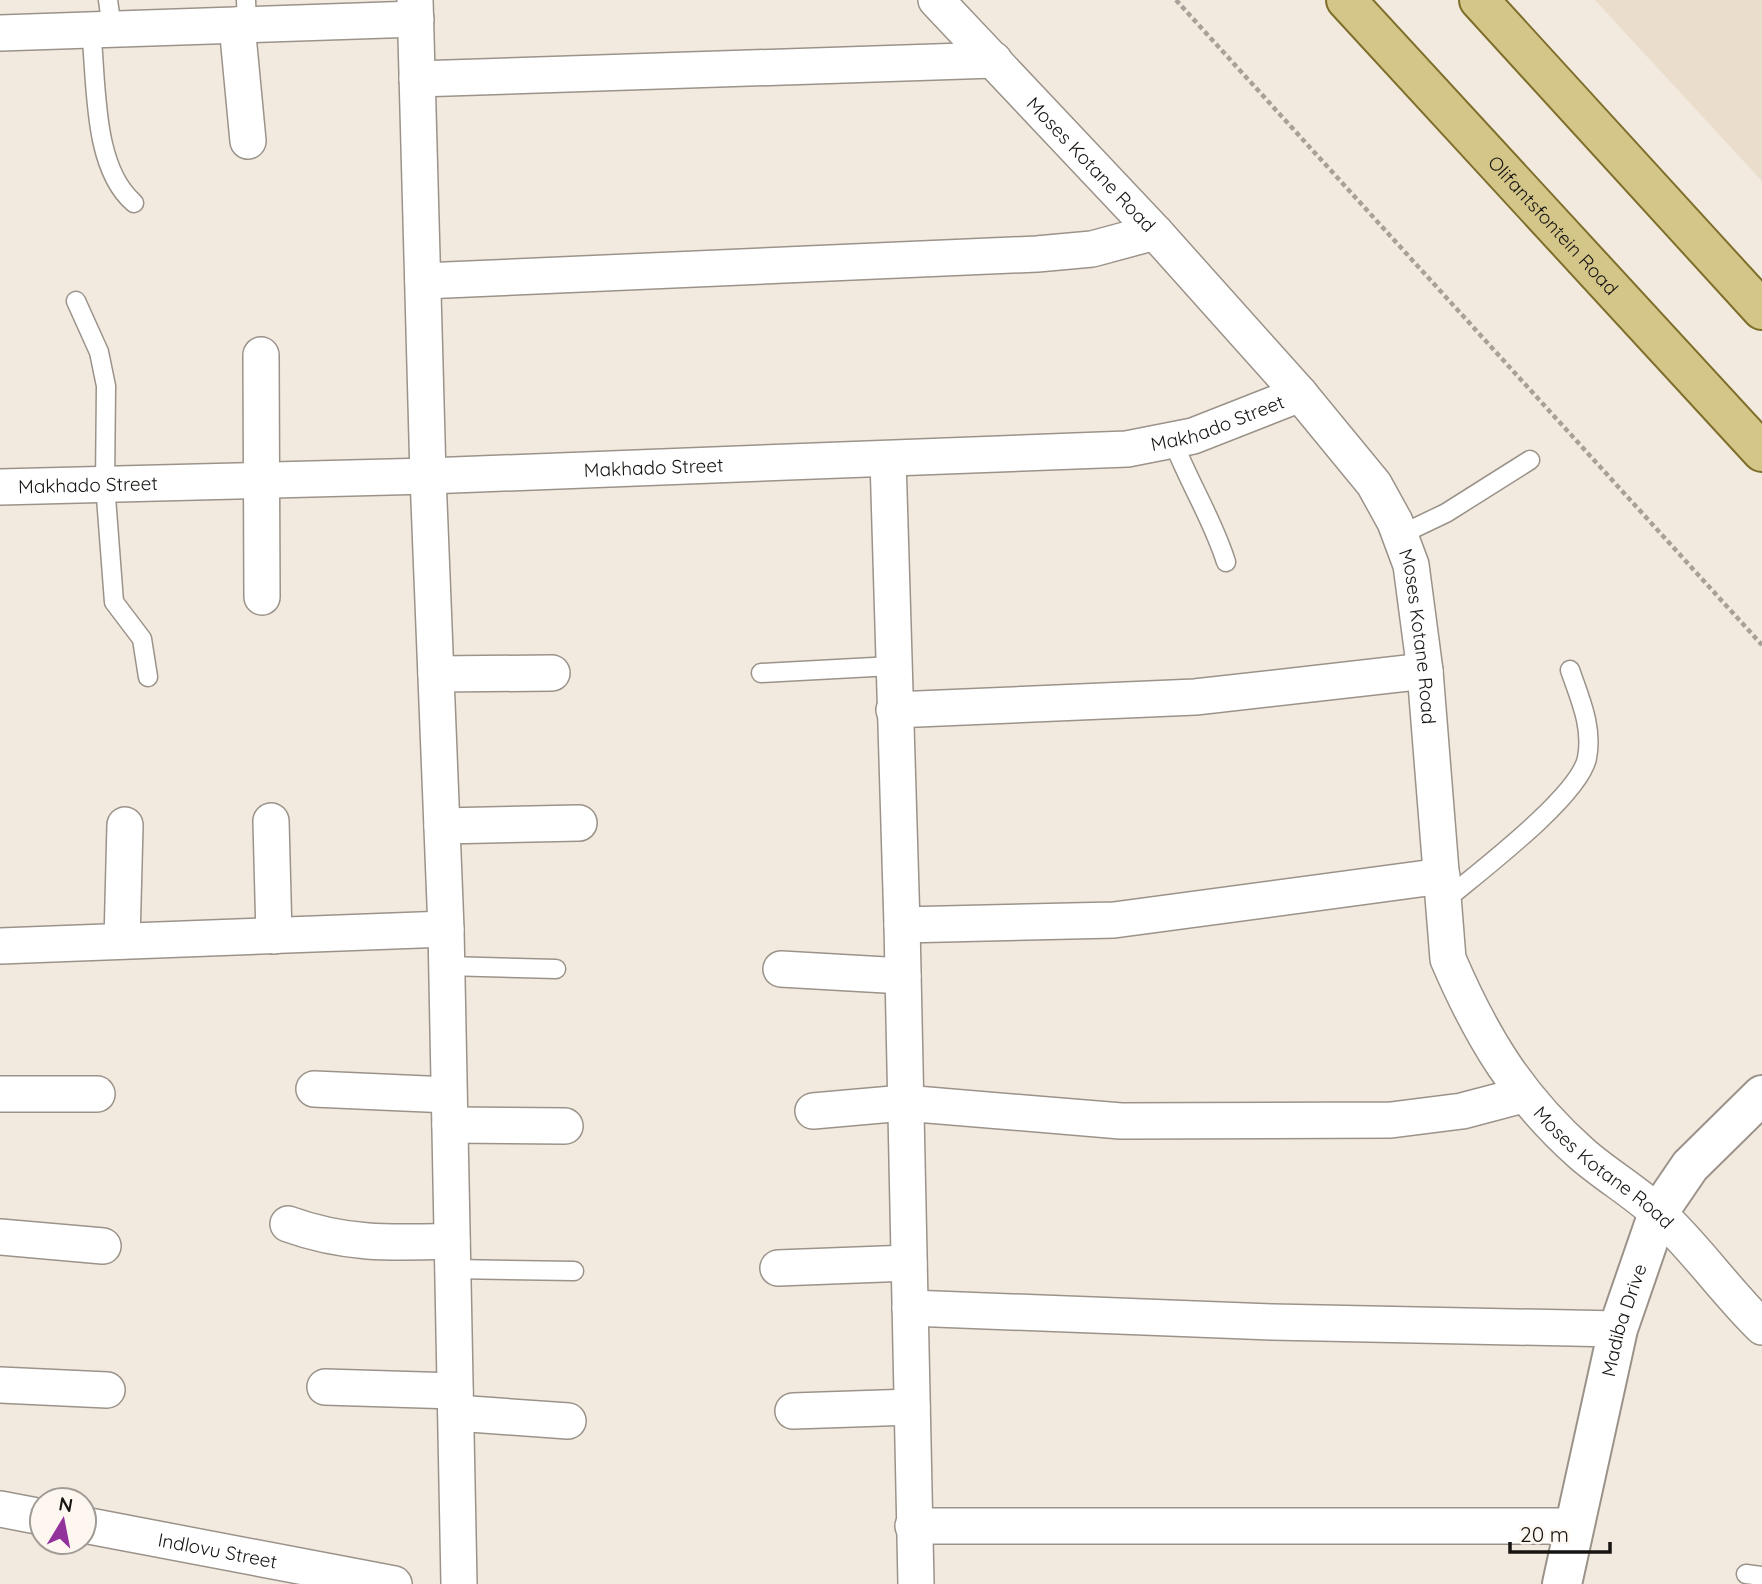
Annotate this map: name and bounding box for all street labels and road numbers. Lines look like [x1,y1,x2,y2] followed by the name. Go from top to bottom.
[1022,92,1161,237] street label: Moses Kotane Road
[1483,150,1623,300] street label: Olifantsfontein Road
[1149,389,1288,456] street label: Makhado Street
[583,453,724,482] street label: Makhado Street
[18,471,158,499] street label: Makhado Street
[1394,545,1441,725] street label: Moses Kotane Road
[1528,1101,1679,1234] street label: Moses Kotane Road
[1596,1260,1652,1379] street label: Madiba Drive
[156,1527,279,1574] street label: Indlovu Street

